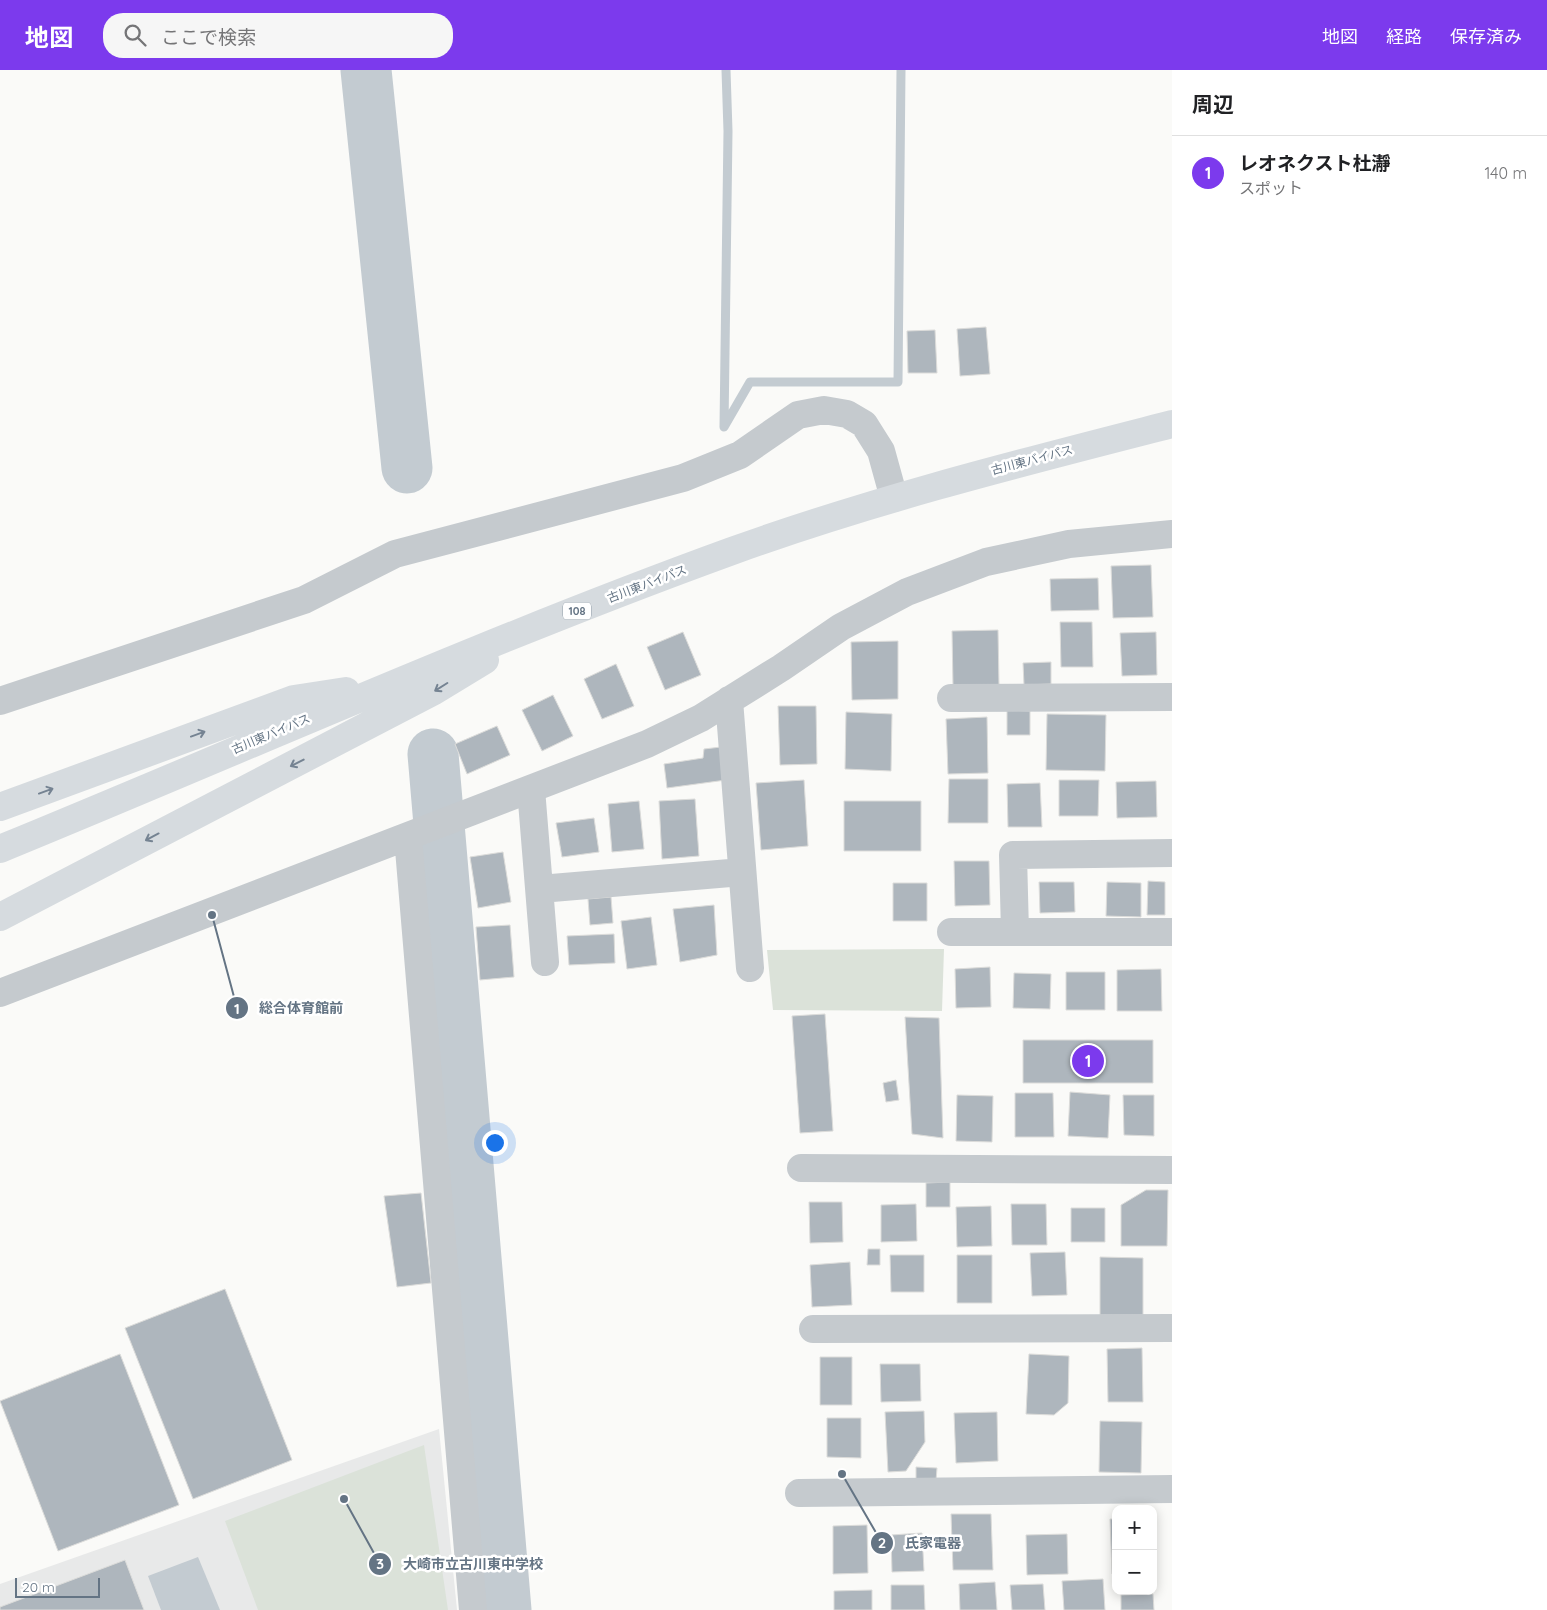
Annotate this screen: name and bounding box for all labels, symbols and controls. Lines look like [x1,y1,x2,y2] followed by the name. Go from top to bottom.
[103,13,453,58] search box
[121,21,149,49] icon: search
[25,22,73,52] text: 地図
[161,25,256,49] text: ここで検索
[1322,25,1358,48] text: 地図
[1386,25,1422,48] text: 経路
[1450,25,1522,48] text: 保存済み
[1192,91,1234,117] text: 周辺
[1239,151,1390,175] text: レオネクスト杜瀞
[1205,163,1211,183] text: 1
[1484,163,1527,183] text: 140 m
[1239,178,1303,198] text: スポット
[989,441,1074,478] street label: 古川東バイパス
[605,562,689,606] street label: 古川東バイパス
[563,602,591,620] road number: 108
[434,683,448,693] one-way arrow
[229,710,312,757] street label: 古川東バイパス
[190,729,205,738] one-way arrow
[289,758,304,768] one-way arrow
[38,786,53,795] one-way arrow
[145,832,160,842] one-way arrow
[224,994,353,1023] callout: 総合体育館前
[234,999,240,1018] text: 1
[259,999,343,1017] text: 総合体育館前
[1072,1042,1104,1080] pin: 1
[482,1130,508,1156] your location
[1112,1505,1157,1595] map controls
[1112,1505,1157,1550] button: +
[870,1529,971,1558] callout: 氏家電器
[878,1533,886,1552] text: 2
[905,1534,962,1552] text: 氏家電器
[368,1550,553,1579] callout: 大崎市立古川東中学校
[1112,1550,1157,1595] button: −
[376,1554,384,1573] text: 3
[403,1555,543,1573] text: 大崎市立古川東中学校
[15,1575,100,1598] scale bar
[22,1578,55,1596] text: 20 m

